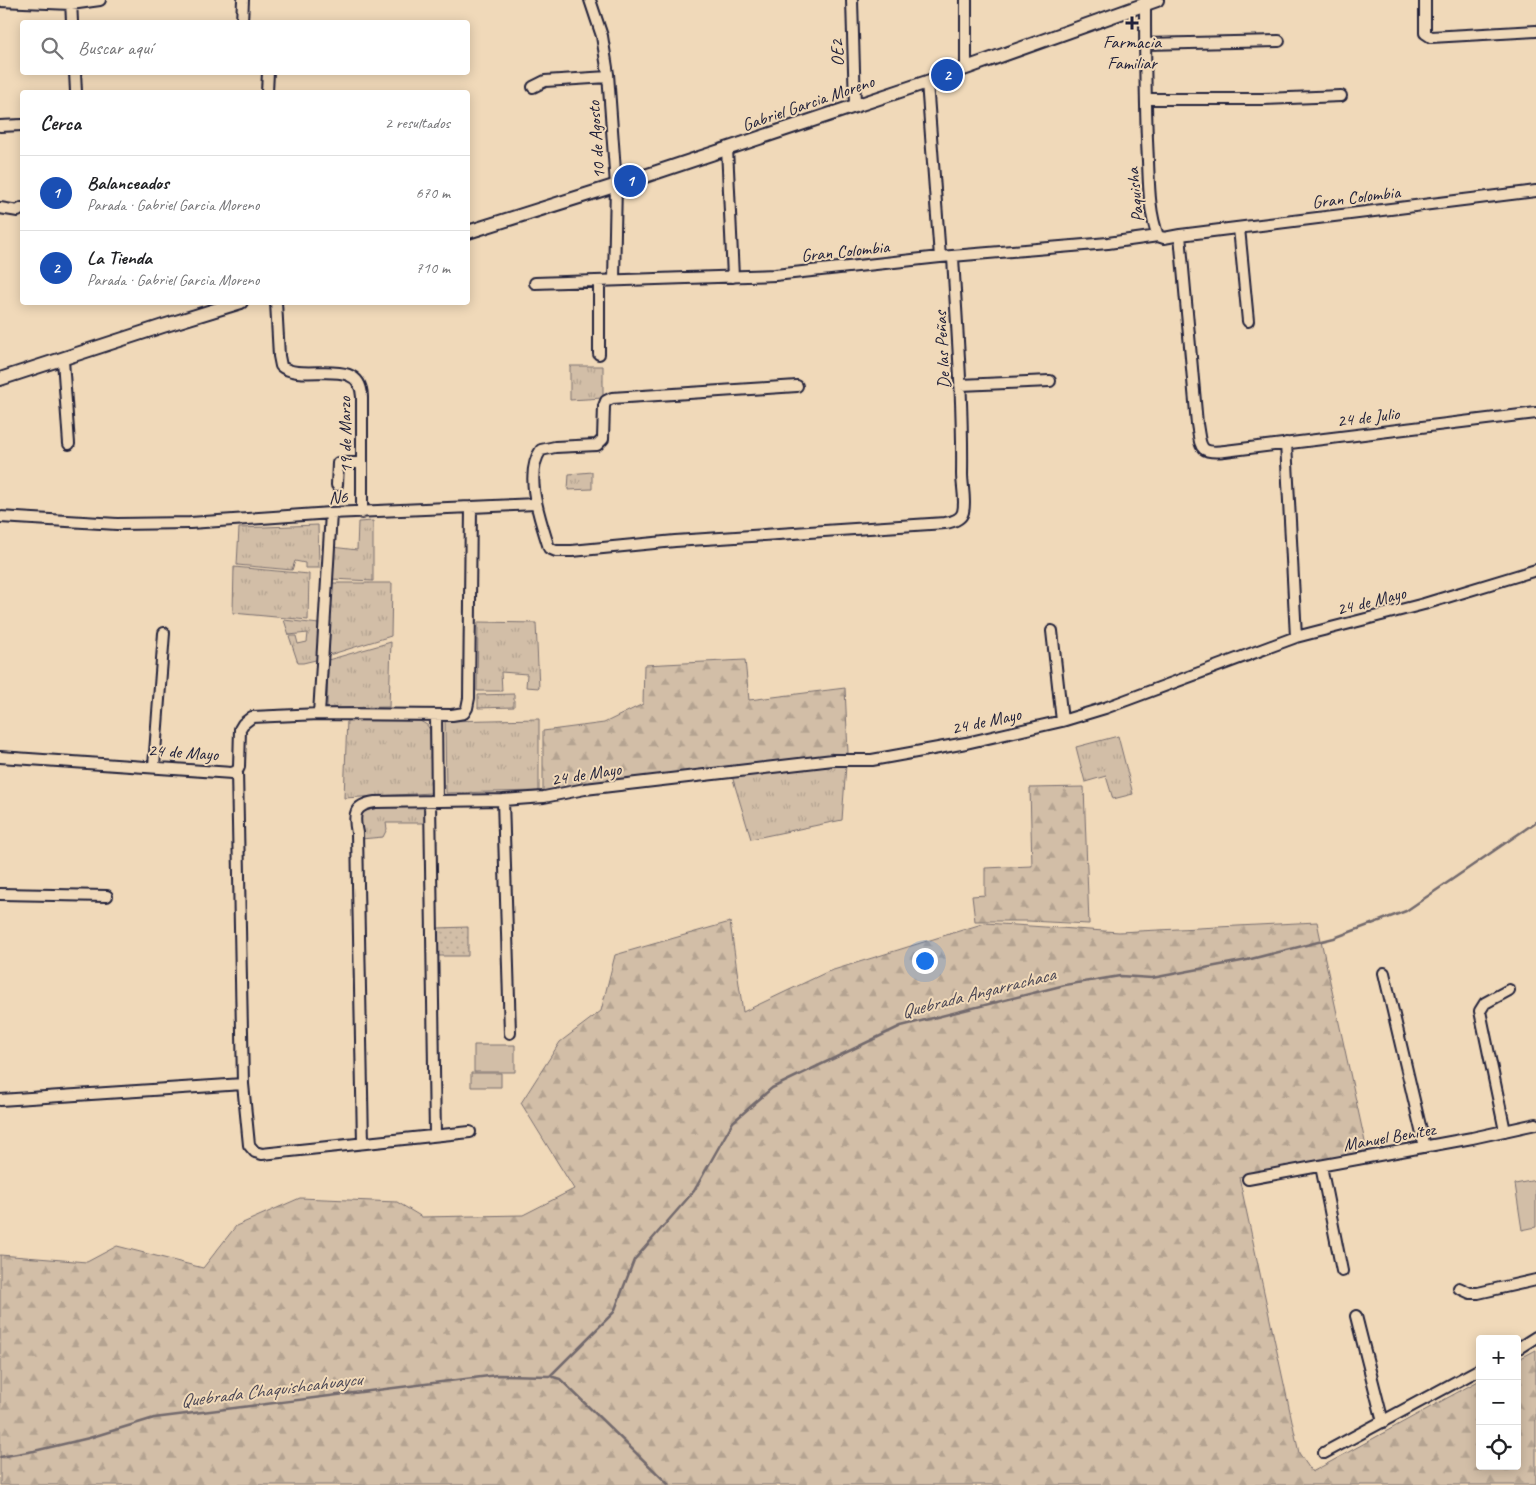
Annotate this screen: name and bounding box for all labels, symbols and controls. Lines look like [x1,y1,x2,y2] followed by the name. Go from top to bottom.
[1126,17,1138,29] marker: Farmacia Familiar
[20,20,470,75] search box
[1103,31,1162,74] place label: Farmacia Familiar
[38,34,66,62] icon: search
[78,36,152,60] text: Buscar aquí
[825,37,848,67] street label: OE2
[931,56,963,94] pin: 2
[739,70,878,136] street label: Gabriel Garcia Moreno
[582,99,610,180] street label: 10 de Agosto
[40,110,81,136] text: Cerca
[385,113,450,133] text: 2 resultados
[614,162,646,200] pin: 1
[1121,166,1149,223] street label: Paquisha
[87,171,169,195] text: Balanceados
[1311,180,1403,213] street label: Gran Colombia
[52,183,60,203] text: 1
[416,183,450,203] text: 670 m
[87,195,259,215] text: Parada · Gabriel Garcia Moreno
[800,235,892,267] street label: Gran Colombia
[87,246,152,270] text: La Tienda
[52,258,60,278] text: 2
[416,258,450,278] text: 710 m
[87,270,259,290] text: Parada · Gabriel Garcia Moreno
[929,309,955,389] street label: De las Peñas
[333,395,357,473] street label: 19 de Marzo
[1336,402,1402,432] street label: 24 de Julio
[328,485,349,508] street label: N6
[1334,581,1409,620] street label: 24 de Mayo
[949,703,1024,739] street label: 24 de Mayo
[147,739,221,766] street label: 24 de Mayo
[549,757,624,790] street label: 24 de Mayo
[912,948,938,974] your location
[899,962,1060,1024] water label: Quebrada Angarrachaca
[1341,1118,1439,1156] street label: Manuel Benítez
[1476,1335,1521,1470] map controls
[1476,1335,1521,1380] button: +
[179,1367,366,1413] water label: Quebrada Chaquishcahuaycu
[1476,1380,1521,1425] button: −
[1476,1425,1521,1470] button: locate

